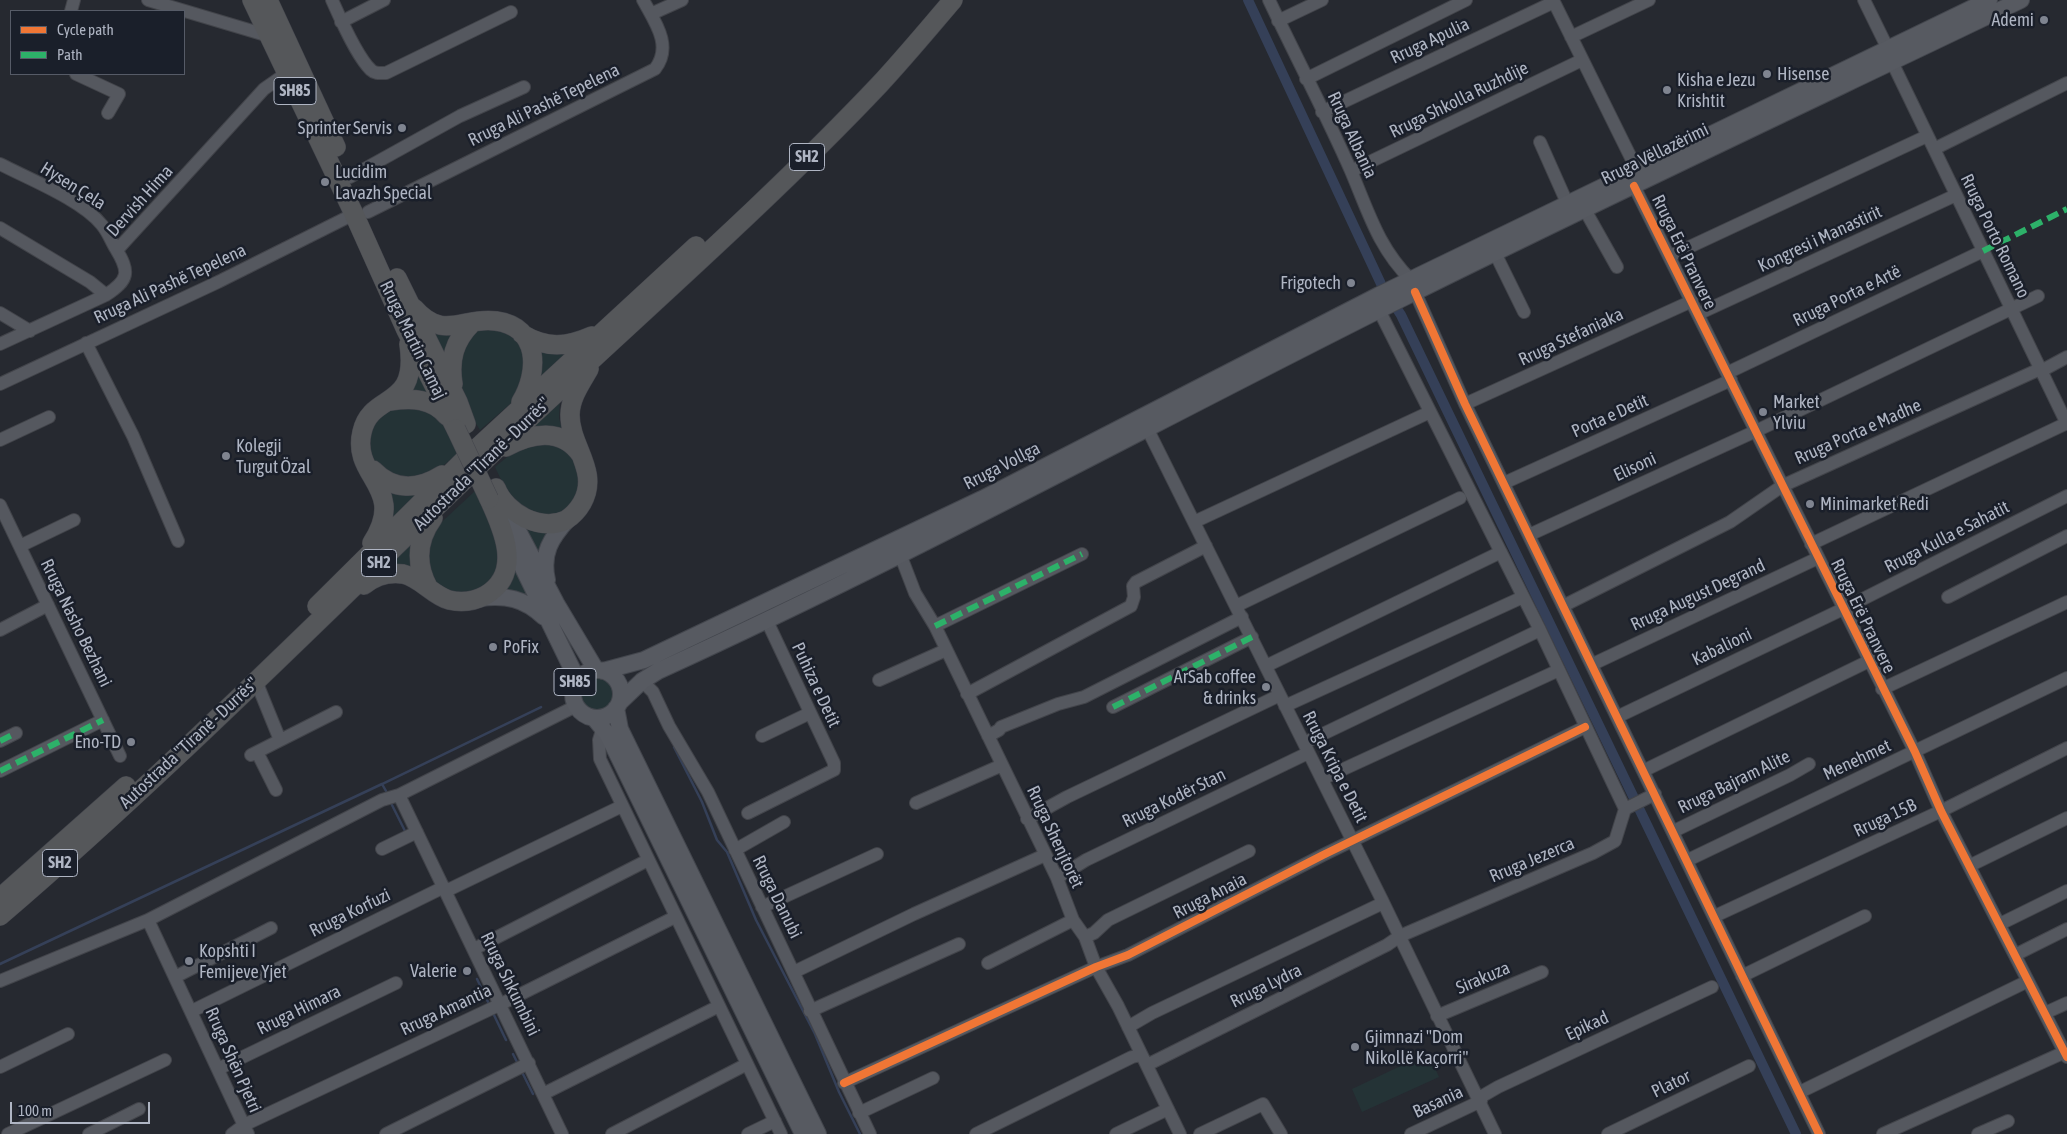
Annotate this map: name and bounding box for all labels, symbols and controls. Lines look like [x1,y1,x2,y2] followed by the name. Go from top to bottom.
[1991,9,2034,31] place label: Ademi
[10,10,185,75] legend
[1387,13,1473,69] street label: Rruga Apulia
[2038,14,2050,26] marker: Ademi
[57,21,114,38] text: Cycle path
[57,46,83,63] text: Path
[1386,57,1532,143] street label: Rruga Shkolla Ruzhdije
[465,59,623,151] street label: Rruga Ali Pashë Tepelena
[1777,63,1829,85] place label: Hisense
[1761,68,1773,80] marker: Hisense
[1677,69,1756,112] place label: Kisha e Jezu Krishtit
[274,78,316,104] road number: SH85
[1661,84,1673,96] marker: Kisha e Jezu Krishtit
[1323,88,1381,182] street label: Rruga Albania
[298,117,392,139] place label: Sprinter Servis
[1598,119,1712,189] street label: Rruga Vëllazërimi
[396,122,408,134] marker: Sprinter Servis
[790,144,824,170] road number: SH2
[36,157,110,215] street label: Hysen Çela
[102,161,178,241] street label: Dervish Hima
[335,161,432,203] place label: Lucidim Lavazh Special
[1956,170,2034,302] street label: Rruga Porto Romano
[319,176,331,188] marker: Lucidim Lavazh Special
[1647,191,1721,313] street label: Rruga Erë Pranvere
[1755,201,1885,277] street label: Kongresi i Manastirit
[90,239,250,329] street label: Rruga Ali Pashë Tepelena
[1790,261,1904,331] street label: Rruga Porta e Artë
[1280,272,1341,294] place label: Frigotech
[375,277,451,403] street label: Rruga Martin Camaj
[1345,277,1357,289] marker: Frigotech
[1515,303,1627,371] street label: Rruga Stefaniaka
[1568,390,1652,442] street label: Porta e Detit
[1773,391,1820,434] place label: Market Ylviu
[409,393,555,535] street label: Autostrada "Tiranë - Durrës"
[1791,394,1925,470] street label: Rruga Porta e Madhe
[1757,406,1769,418] marker: Market Ylviu
[236,435,311,478] place label: Kolegji Turgut Özal
[960,438,1044,494] street label: Rruga Vollga
[1610,448,1660,486] street label: Elisoni
[220,450,232,462] marker: Kolegji Turgut Özal
[1820,493,1929,515] place label: Minimarket Redi
[1881,496,2013,578] street label: Rruga Kulla e Sahatit
[1804,498,1816,510] marker: Minimarket Redi
[362,550,396,576] road number: SH2
[1627,554,1769,636] street label: Rruga August Degrand
[1826,555,1900,677] street label: Rruga Erë Pranvere
[36,556,116,690] street label: Rruga Nasho Bezhani
[1689,623,1755,671] street label: Kabalioni
[503,636,539,658] place label: PoFix
[787,639,845,731] street label: Puhiza e Detit
[487,641,499,653] marker: PoFix
[1174,666,1256,709] place label: ArSab coffee & drinks
[554,669,596,696] road number: SH85
[115,673,263,813] street label: Autostrada "Tiranë - Durrës"
[1260,681,1272,693] marker: ArSab coffee & drinks
[1298,708,1372,826] street label: Rruga Kripa e Detit
[75,731,121,753] place label: Eno-TD
[1820,735,1894,785] street label: Menehmet
[125,736,137,748] marker: Eno-TD
[1674,746,1794,818] street label: Rruga Bajram Alite
[1119,764,1229,832] street label: Rruga Kodër Stan
[1022,782,1088,892] street label: Rruga Shenjtorët
[1850,794,1920,842] street label: Rruga 15B
[1486,832,1578,888] street label: Rruga Jezerca
[42,850,78,876] road number: SH2
[748,852,806,942] street label: Rruga Danubi
[1170,868,1250,924] street label: Rruga Anaia
[306,884,394,942] street label: Rruga Korfuzi
[476,929,544,1039] street label: Rruga Shkumbini
[199,940,287,982] place label: Kopshti I Femijeve Yjet
[183,955,195,967] marker: Kopshti I Femijeve Yjet
[1453,957,1513,999] street label: Sirakuza
[1227,959,1305,1013] street label: Rruga Lydra
[410,960,457,982] place label: Valerie
[461,965,473,977] marker: Valerie
[254,980,344,1040] street label: Rruga Himara
[397,980,495,1040] street label: Rruga Amantia
[200,1004,266,1116] street label: Rruga Shën Pjetri
[1562,1007,1612,1045] street label: Epikad
[1365,1026,1468,1068] place label: Gjimnazi "Dom Nikollë Kaçorri"
[1349,1041,1361,1053] marker: Gjimnazi "Dom Nikollë Kaçorri"
[1648,1065,1694,1103] street label: Plator
[1409,1081,1467,1123] street label: Basania
[12,1092,152,1124] scale bar
[18,1102,52,1119] text: 100 m

